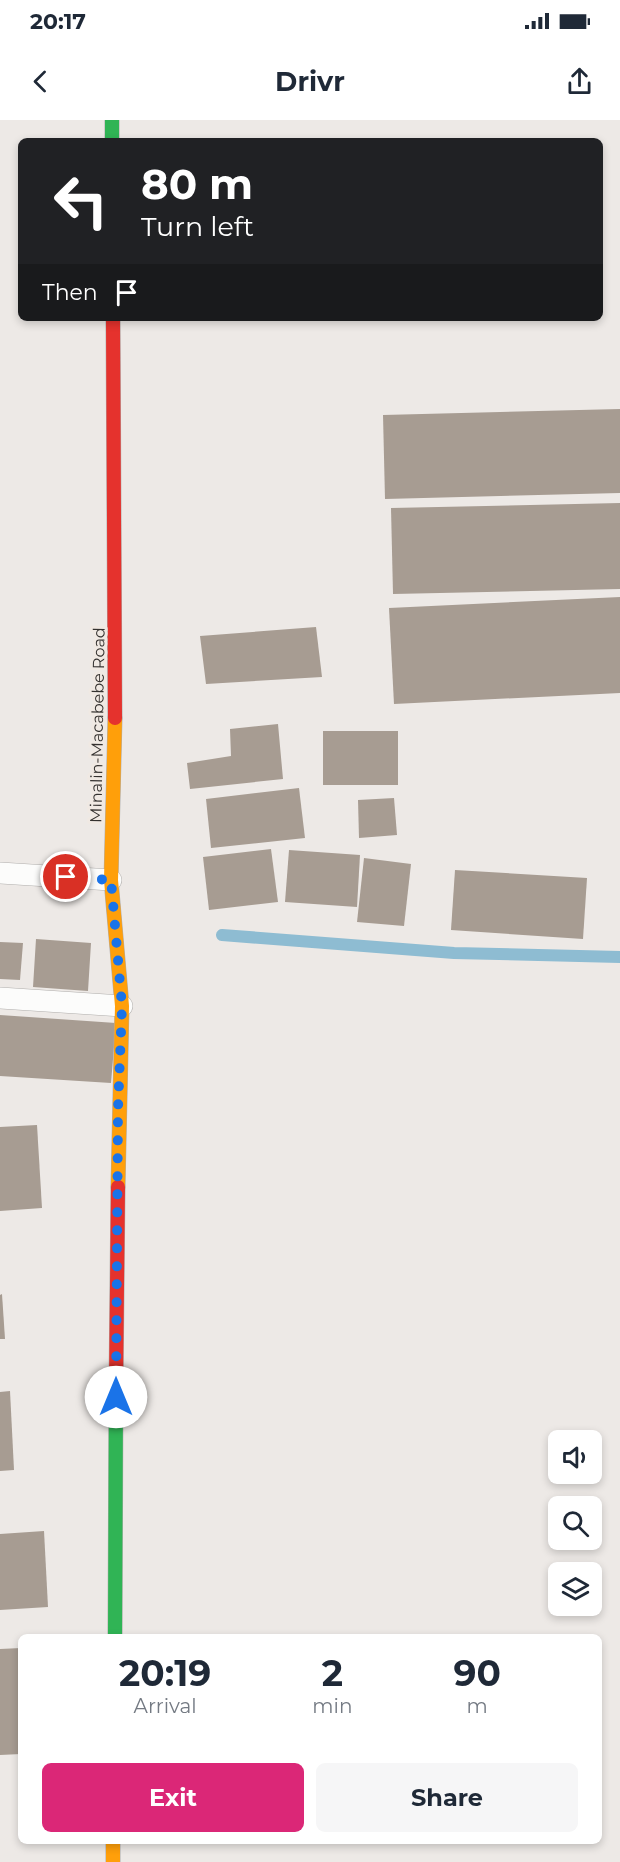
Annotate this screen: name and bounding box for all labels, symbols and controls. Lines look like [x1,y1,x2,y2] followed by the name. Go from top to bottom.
[30,8,86,35] text: 20:17
[24,65,57,98] icon: back
[275,65,345,98] text: Drivr
[563,65,596,98] icon: share
[141,158,253,210] text: 80 m
[42,162,120,240] icon: left
[141,210,254,243] text: Turn left
[110,276,143,309] icon: arrive
[42,279,98,306] text: Then
[86,627,109,823] street label: Minalin-Macabebe Road
[40,851,91,902] pin
[49,860,82,893] icon: arrive
[84,1365,148,1429] position arrow
[548,1430,602,1616] map controls
[548,1430,602,1484] button: sound
[548,1496,602,1550] button: search
[548,1562,602,1616] button: layers
[119,1651,211,1695] text: 20:19
[322,1651,343,1695] text: 2
[454,1651,501,1695] text: 90
[134,1694,197,1718] text: Arrival
[312,1694,352,1718] text: min
[467,1694,488,1718] text: m
[42,1763,304,1832] button: Exit
[316,1763,578,1832] button: Share

